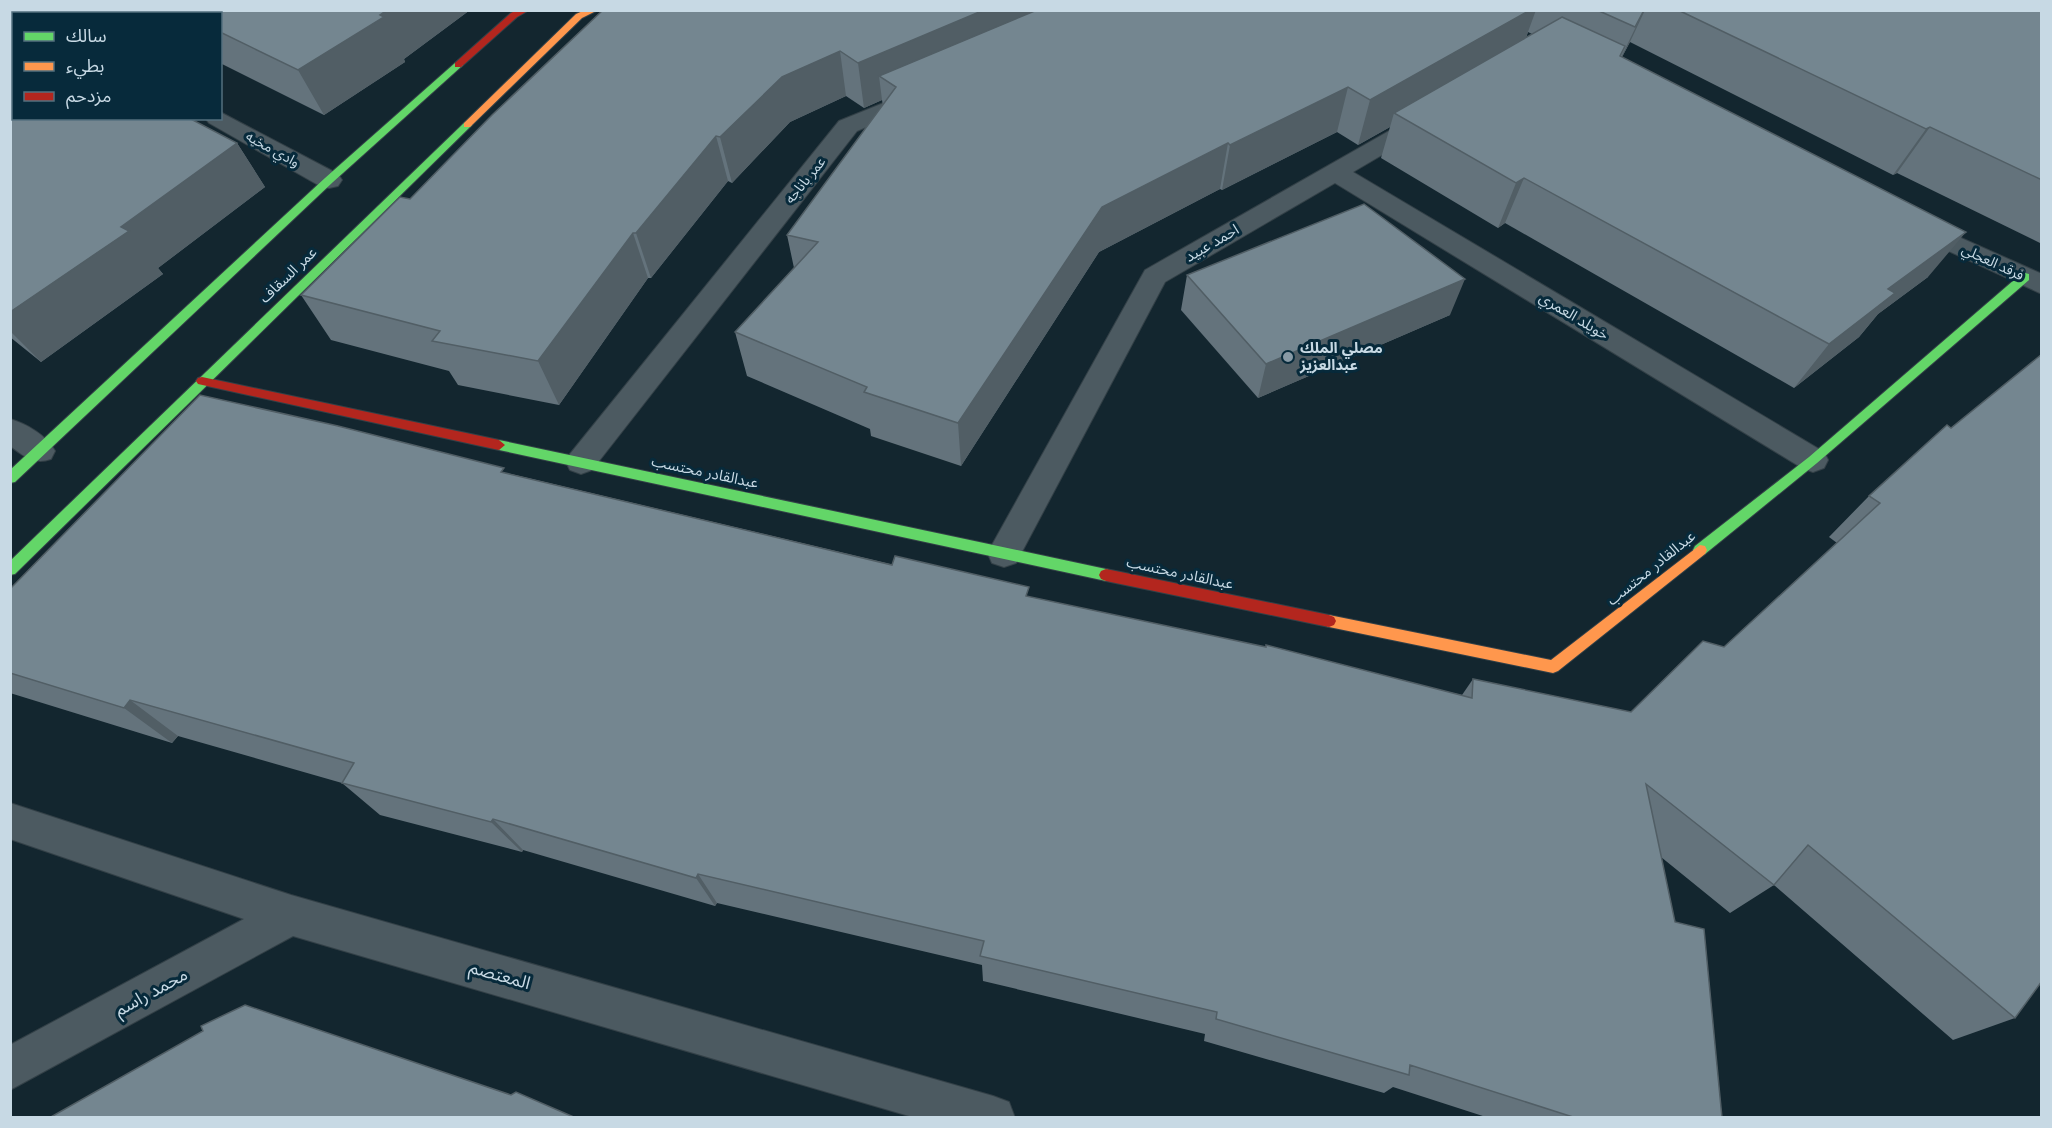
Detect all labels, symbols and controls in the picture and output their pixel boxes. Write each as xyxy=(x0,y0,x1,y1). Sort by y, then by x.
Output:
legend xyxy=(12,12,222,120)
text: سالك xyxy=(66,24,107,48)
text: بطيء xyxy=(66,54,104,79)
text: مزدحم xyxy=(66,84,111,109)
street label: وادي مخيه xyxy=(242,127,303,173)
street label: عمر باناجه xyxy=(781,153,830,208)
street label: احمد عبيد xyxy=(1181,220,1243,266)
street label: فرقد العجلي xyxy=(1958,240,2027,286)
street label: عمر السقاف xyxy=(255,242,321,307)
street label: خويلد العمري xyxy=(1535,287,1613,346)
place label: مصلي الملك عبدالعزيز xyxy=(1299,338,1383,375)
marker: مصلي الملك عبدالعزيز xyxy=(1281,350,1295,364)
street label: عبدالقادر محتسب xyxy=(650,451,761,493)
street label: عبدالقادر محتسب xyxy=(1602,526,1700,610)
street label: عبدالقادر محتسب xyxy=(1125,552,1236,594)
street label: المعتصم xyxy=(466,955,533,996)
street label: محمد راسم xyxy=(110,962,192,1023)

